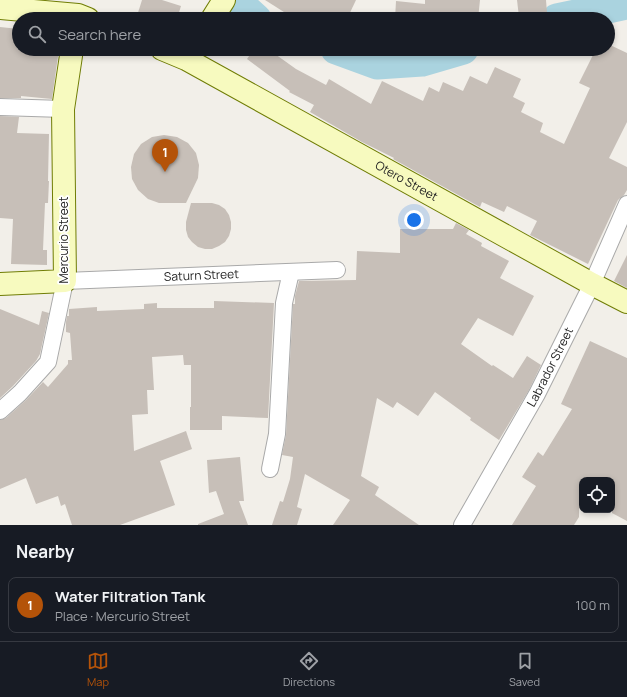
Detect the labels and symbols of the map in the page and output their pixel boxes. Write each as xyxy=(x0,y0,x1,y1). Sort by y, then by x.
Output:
pin: 1 xyxy=(152,139,178,172)
street label: Otero Street xyxy=(372,156,441,205)
street label: Mercurio Street xyxy=(55,196,72,283)
your location xyxy=(404,210,424,230)
street label: Saturn Street xyxy=(164,265,240,285)
street label: Labrador Street xyxy=(523,324,577,410)

